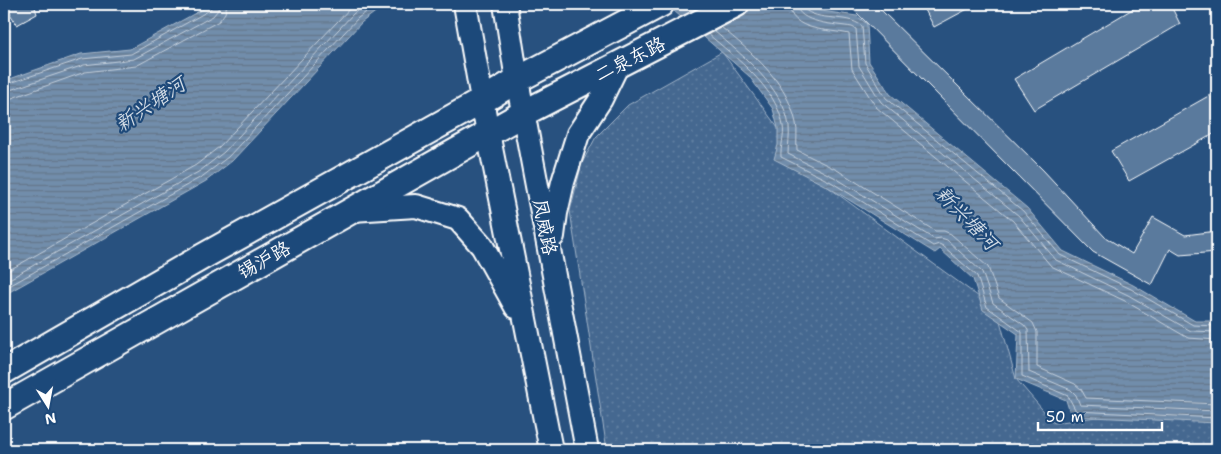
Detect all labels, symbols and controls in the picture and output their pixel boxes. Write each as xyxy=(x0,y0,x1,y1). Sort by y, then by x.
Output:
street label: 二泉东路 xyxy=(590,31,670,87)
water label: 新兴塘河 xyxy=(110,69,193,137)
water label: 新兴塘河 xyxy=(930,180,1006,258)
street label: 凤威路 xyxy=(527,197,563,257)
street label: 锡沪路 xyxy=(233,235,295,285)
north arrow xyxy=(22,382,72,432)
scale bar xyxy=(1038,399,1162,431)
text: 50 m xyxy=(1046,407,1084,427)
text: N xyxy=(43,409,58,429)

